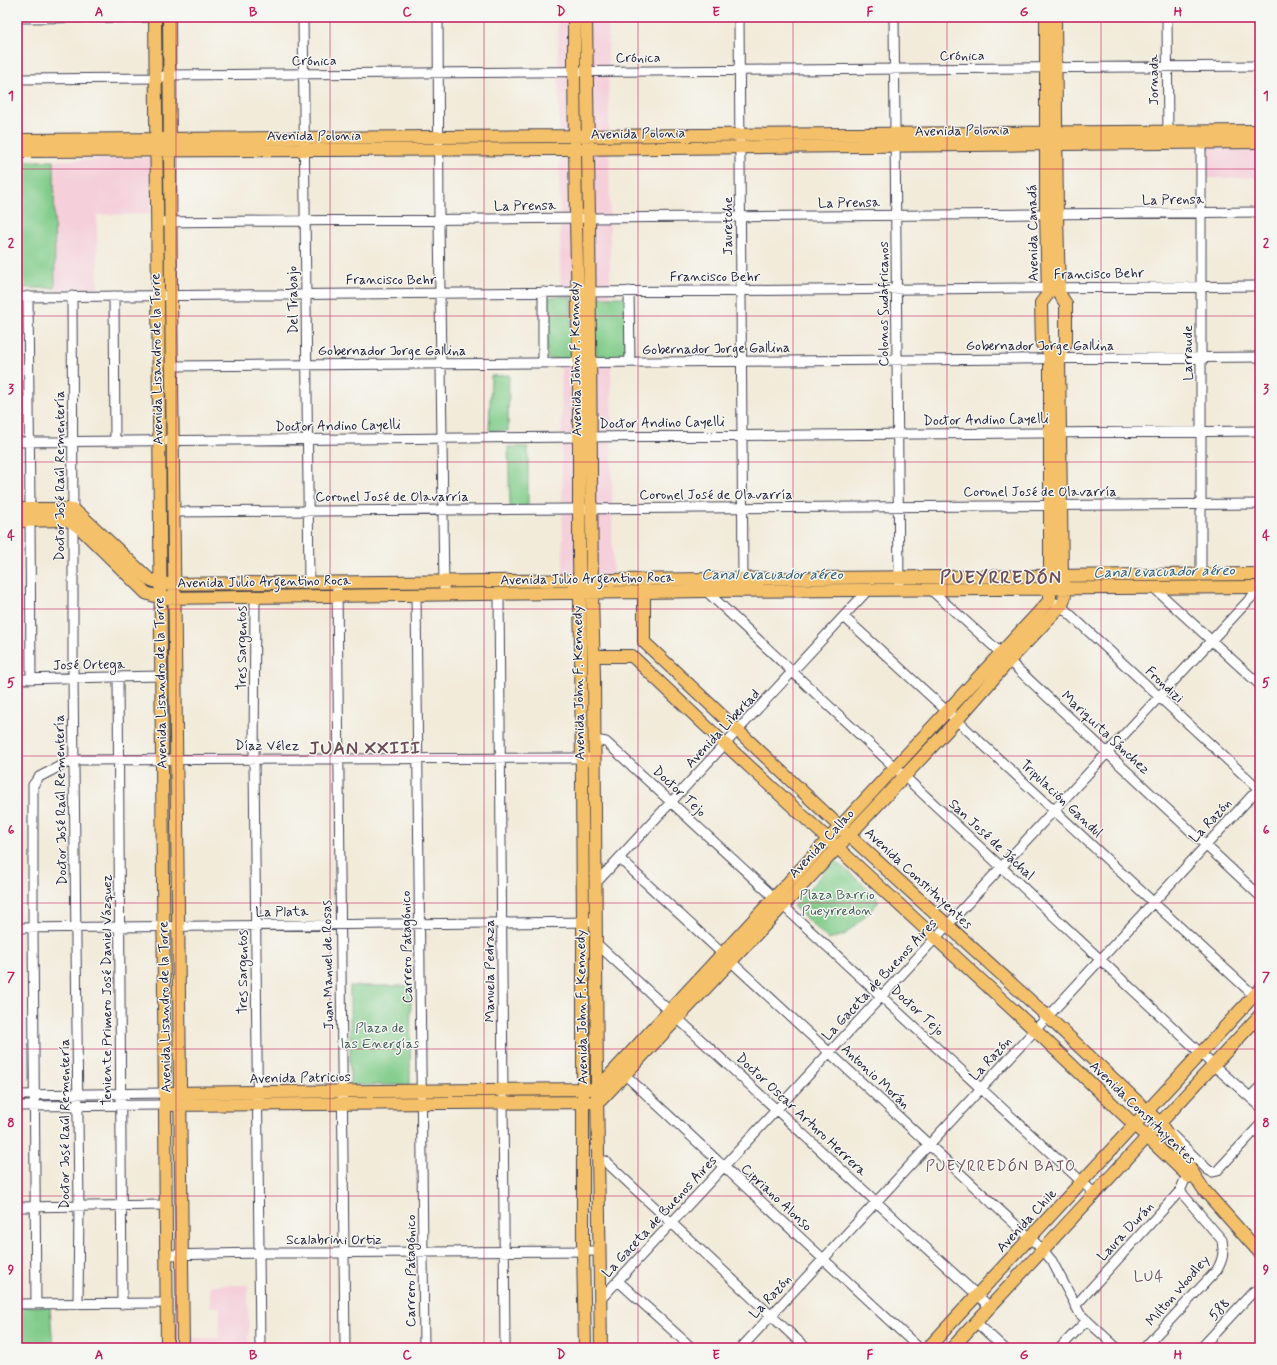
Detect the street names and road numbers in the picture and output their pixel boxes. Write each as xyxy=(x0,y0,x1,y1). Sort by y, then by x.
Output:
street label: Crónica xyxy=(939,47,985,65)
street label: Crónica xyxy=(615,49,661,67)
street label: Crónica xyxy=(291,52,337,70)
street label: Jornada xyxy=(1145,54,1163,106)
street label: Avenida Polonia xyxy=(915,121,1010,141)
street label: Avenida Polonia xyxy=(591,124,686,144)
street label: Avenida Polonia xyxy=(267,127,361,145)
street label: Avenida Canadá xyxy=(1023,184,1043,282)
street label: La Prensa xyxy=(1142,190,1205,210)
street label: La Prensa xyxy=(818,193,881,213)
street label: La Prensa xyxy=(494,196,557,216)
street label: Jauretche xyxy=(719,196,737,255)
street label: Colonos Sudafricanos xyxy=(875,241,893,367)
street label: Francisco Behr xyxy=(1054,264,1145,284)
street label: Del Trabajo xyxy=(283,266,303,334)
street label: Francisco Behr xyxy=(670,268,761,286)
street label: Francisco Behr xyxy=(346,271,437,289)
street label: Avenida Lisandro de la Torre xyxy=(147,273,167,445)
street label: Avenida John F. Kennedy xyxy=(566,281,586,437)
street label: Larraude xyxy=(1179,325,1197,381)
street label: Gobernador Jorge Gallina xyxy=(966,337,1114,355)
street label: Gobernador Jorge Gallina xyxy=(642,339,790,359)
street label: Gobernador Jorge Gallina xyxy=(318,342,466,360)
street label: Doctor José Raúl Rementería xyxy=(51,391,69,561)
street label: Doctor Andino Cayelli xyxy=(923,410,1049,430)
street label: Doctor Andino Cayelli xyxy=(599,413,725,433)
street label: Doctor Andino Cayelli xyxy=(275,416,401,436)
street label: Coronel José de Olavarría xyxy=(963,483,1117,501)
street label: Coronel José de Olavarría xyxy=(639,486,793,504)
street label: Coronel José de Olavarría xyxy=(315,488,469,506)
street label: Avenida Julio Argentino Roca xyxy=(500,568,675,592)
street label: Avenida Julio Argentino Roca xyxy=(177,571,352,595)
street label: Avenida Lisandro de la Torre xyxy=(151,597,171,769)
street label: Tres Sargentos xyxy=(233,605,252,690)
street label: Avenida John F. Kennedy xyxy=(569,605,589,761)
street label: José Ortega xyxy=(53,655,126,676)
street label: Frondizi xyxy=(1141,662,1187,707)
street label: Avenida Libertad xyxy=(682,685,764,772)
street label: Mariquita Sánchez xyxy=(1057,687,1153,778)
street label: Doctor José Raúl Rementería xyxy=(51,715,71,885)
street label: Díaz Vélez xyxy=(235,737,300,755)
street label: Tripulación Gandul xyxy=(1016,756,1106,842)
street label: Doctor Tejo xyxy=(649,762,710,821)
street label: San José de Jáchal xyxy=(945,795,1038,884)
street label: La Razón xyxy=(1186,795,1236,847)
street label: Avenida Callao xyxy=(785,805,858,882)
street label: Avenida Constituyentes xyxy=(861,824,976,933)
street label: Teniente Primero José Daniel Vázquez xyxy=(98,874,116,1106)
street label: Carrero Patagónico xyxy=(397,890,418,1003)
street label: Juan Manuel de Rosas xyxy=(318,899,338,1030)
street label: La Plata xyxy=(255,903,309,921)
street label: La Gaceta de Buenos Aires xyxy=(818,915,941,1045)
street label: Manuela Pedraza xyxy=(481,920,499,1022)
street label: Avenida Lisandro de la Torre xyxy=(155,921,175,1093)
street label: Tres Sargentos xyxy=(234,929,253,1014)
street label: Avenida John F. Kennedy xyxy=(572,929,592,1085)
street label: Doctor Tejo xyxy=(887,981,948,1040)
street label: La Razón xyxy=(966,1033,1016,1085)
street label: Doctor José Raúl Rementería xyxy=(56,1039,74,1209)
street label: Antonio Morán xyxy=(837,1040,914,1113)
street label: Doctor Oscar Arturo Herrera xyxy=(732,1049,871,1181)
street label: Avenida Constituyentes xyxy=(1085,1057,1199,1168)
street label: Avenida Patricios xyxy=(249,1068,351,1088)
street label: La Gaceta de Buenos Aires xyxy=(598,1152,721,1282)
street label: Cipriano Alonso xyxy=(737,1160,816,1235)
street label: Avenida Chile xyxy=(993,1185,1061,1256)
street label: Laura Durán xyxy=(1094,1198,1158,1265)
street label: Carrero Patagónico xyxy=(402,1214,421,1327)
street label: Scalabrini Ortiz xyxy=(286,1231,382,1249)
street label: Milton Woodley xyxy=(1142,1251,1214,1330)
street label: La Razón xyxy=(746,1271,796,1323)
street label: 588 xyxy=(1205,1295,1234,1324)

